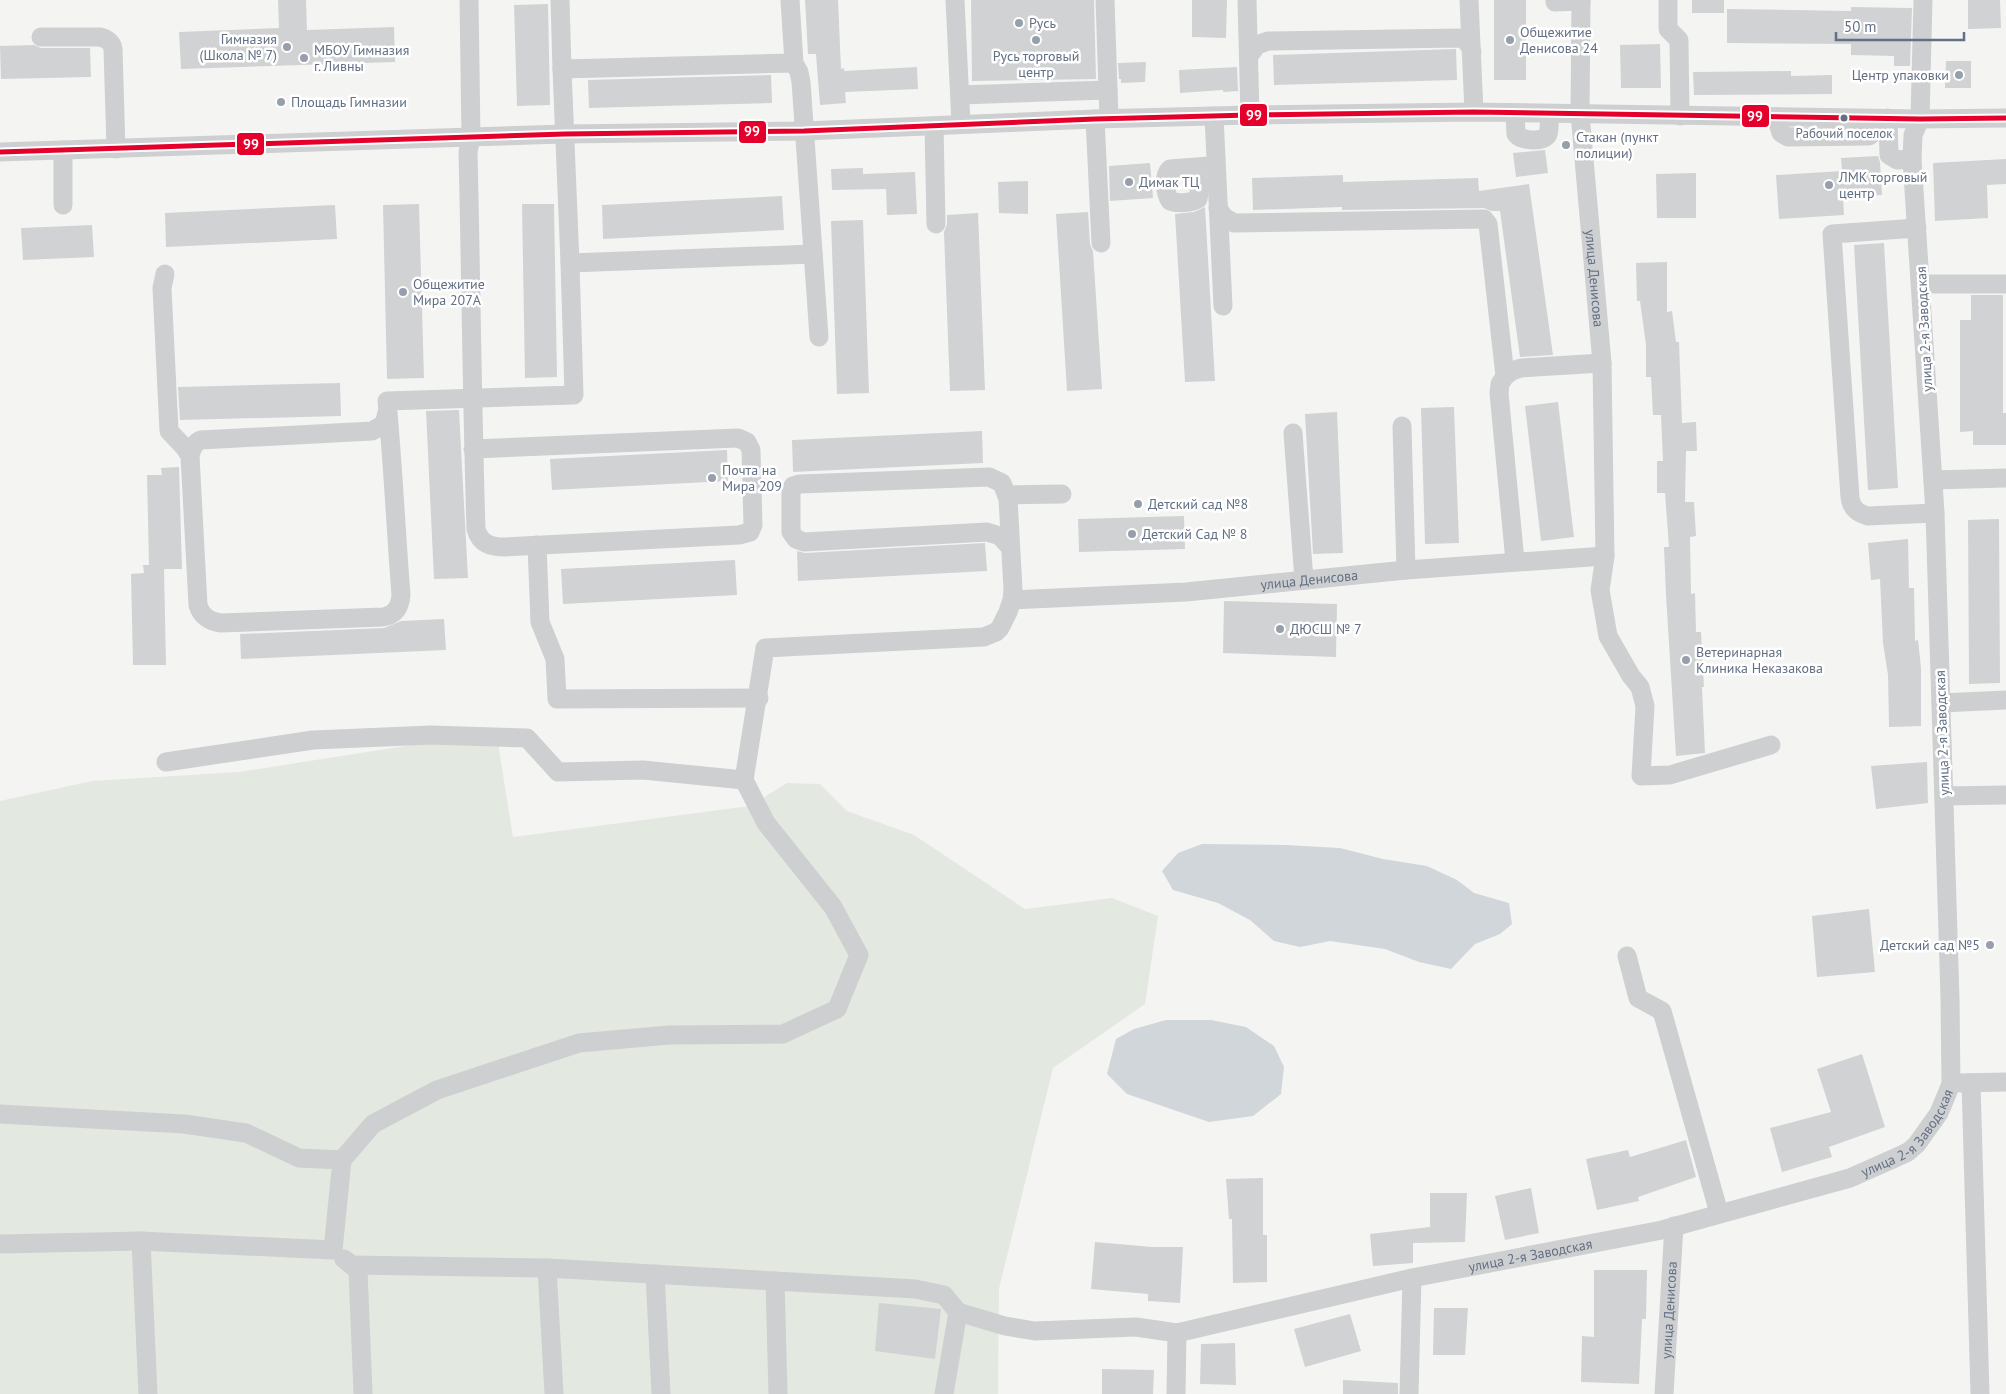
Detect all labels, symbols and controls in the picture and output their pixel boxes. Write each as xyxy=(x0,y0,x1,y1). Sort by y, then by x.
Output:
scale bar xyxy=(1836,10,1964,42)
place label: Русь xyxy=(1029,14,1057,32)
marker: Русь xyxy=(1013,17,1025,29)
text: 50 m xyxy=(1844,17,1877,36)
place label: Общежитие Денисова 24 xyxy=(1520,23,1598,57)
place label: Гимназия (Школа № 7) xyxy=(200,30,277,64)
marker: Русь торговый центр xyxy=(1030,34,1042,46)
marker: Общежитие Денисова 24 xyxy=(1504,34,1516,46)
marker: Гимназия (Школа № 7) xyxy=(281,41,293,53)
place label: МБОУ Гимназия г. Ливны xyxy=(314,41,409,75)
place label: Русь торговый центр xyxy=(993,47,1079,81)
marker: МБОУ Гимназия г. Ливны xyxy=(298,52,310,64)
place label: Центр упаковки xyxy=(1852,66,1949,84)
marker: Центр упаковки xyxy=(1953,69,1965,81)
place label: Площадь Гимназии xyxy=(291,93,407,111)
marker: Площадь Гимназии xyxy=(275,96,287,108)
line badge: 99 xyxy=(1239,103,1268,127)
line badge: 99 xyxy=(1741,104,1770,128)
text: 99 xyxy=(1246,106,1262,124)
text: 99 xyxy=(1747,107,1763,125)
marker: Рабочий поселок xyxy=(1839,113,1849,123)
line badge: 99 xyxy=(738,120,767,144)
text: 99 xyxy=(744,122,760,140)
place label: Рабочий поселок xyxy=(1796,125,1893,142)
place label: Стакан (пункт полиции) xyxy=(1576,128,1659,162)
line badge: 99 xyxy=(236,132,265,156)
text: 99 xyxy=(243,135,259,153)
marker: Стакан (пункт полиции) xyxy=(1560,139,1572,151)
place label: ЛМК торговый центр xyxy=(1838,168,1928,202)
place label: Димак ТЦ xyxy=(1139,173,1200,191)
marker: Димак ТЦ xyxy=(1123,176,1135,188)
marker: ЛМК торговый центр xyxy=(1823,179,1835,191)
street label: улица Денисова xyxy=(1581,229,1608,328)
street label: улица 2-я Заводская xyxy=(1912,266,1936,392)
place label: Общежитие Мира 207А xyxy=(413,275,485,309)
marker: Общежитие Мира 207А xyxy=(397,286,409,298)
place label: Почта на Мира 209 xyxy=(722,461,782,495)
marker: Почта на Мира 209 xyxy=(706,472,718,484)
place label: Детский сад №8 xyxy=(1148,495,1248,513)
marker: Детский сад №8 xyxy=(1132,498,1144,510)
place label: Детский Сад № 8 xyxy=(1142,525,1247,543)
marker: Детский Сад № 8 xyxy=(1126,528,1138,540)
street label: улица Денисова xyxy=(1260,566,1359,594)
place label: ДЮСШ № 7 xyxy=(1290,620,1362,638)
marker: ДЮСШ № 7 xyxy=(1274,623,1286,635)
place label: Ветеринарная Клиника Неказакова xyxy=(1696,643,1823,677)
marker: Ветеринарная Клиника Неказакова xyxy=(1680,654,1692,666)
street label: улица 2-я Заводская xyxy=(1931,670,1953,796)
place label: Детский сад №5 xyxy=(1880,936,1980,954)
marker: Детский сад №5 xyxy=(1984,939,1996,951)
street label: улица 2-я Заводская xyxy=(1858,1086,1957,1181)
street label: улица 2-я Заводская xyxy=(1467,1235,1594,1276)
street label: улица Денисова xyxy=(1657,1261,1681,1360)

